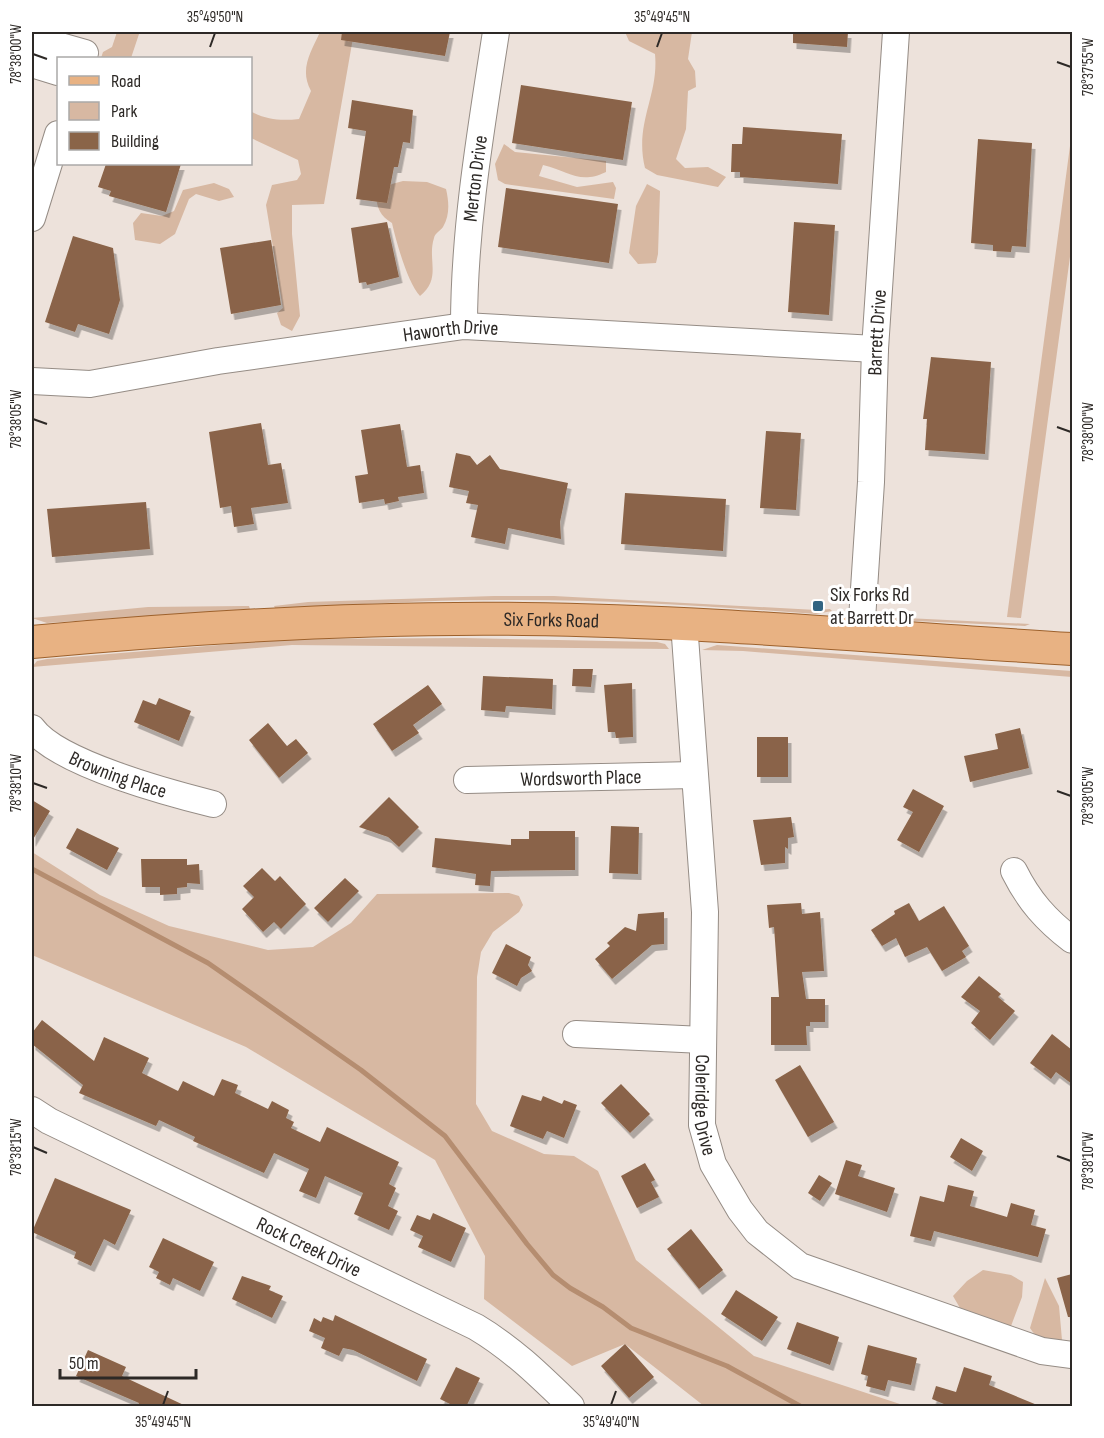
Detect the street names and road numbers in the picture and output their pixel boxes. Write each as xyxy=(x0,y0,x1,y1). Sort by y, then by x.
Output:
street label: Merton Drive xyxy=(459,134,493,223)
street label: Barrett Drive xyxy=(863,289,892,376)
street label: Haworth Drive xyxy=(401,315,499,348)
street label: Six Forks Road xyxy=(503,608,599,634)
street label: Browning Place xyxy=(65,746,169,804)
street label: Wordsworth Place xyxy=(520,765,642,792)
street label: Coleridge Drive xyxy=(688,1054,721,1158)
street label: Rock Creek Drive xyxy=(252,1212,365,1283)

